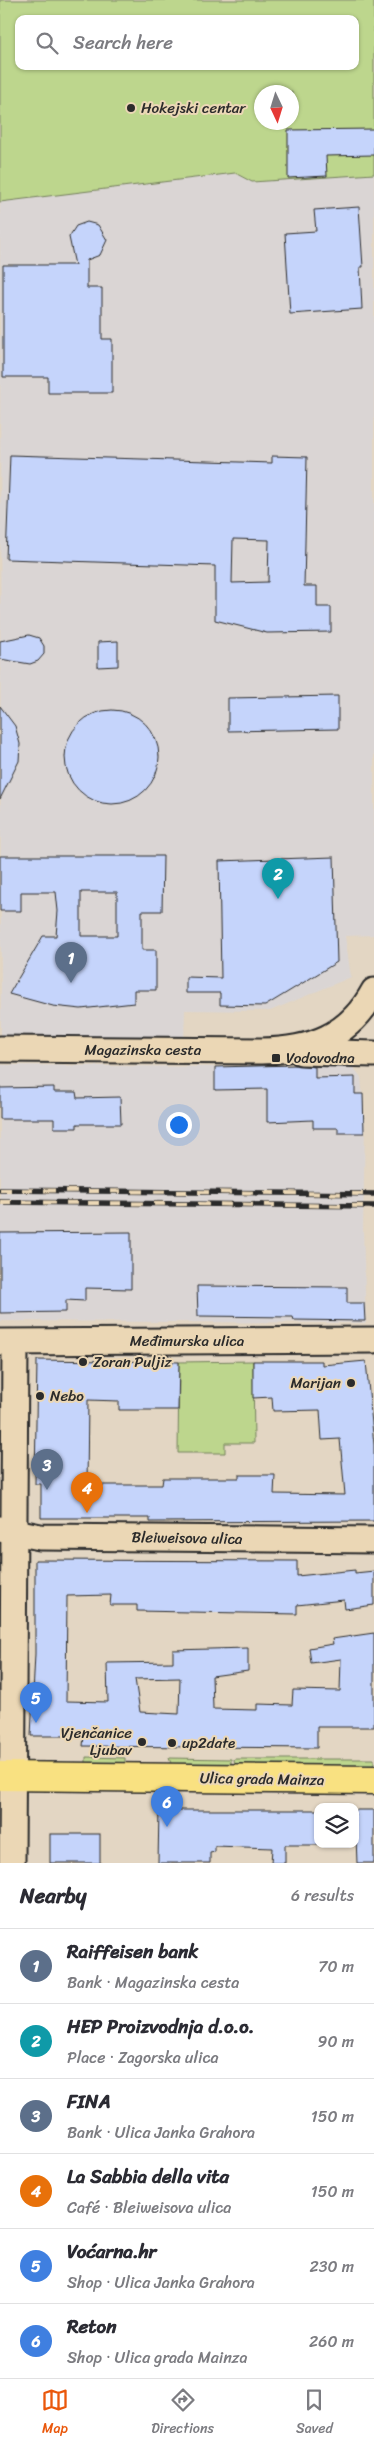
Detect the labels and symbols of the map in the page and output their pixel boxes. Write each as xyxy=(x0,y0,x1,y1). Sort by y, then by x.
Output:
north arrow xyxy=(254,85,299,130)
place label: Hokejski centar xyxy=(141,95,246,121)
marker: Hokejski centar xyxy=(125,102,137,114)
pin: 2 xyxy=(262,858,294,899)
pin: 1 xyxy=(55,942,87,983)
street label: Magazinska cesta xyxy=(85,1037,202,1063)
place label: Vodovodna xyxy=(286,1045,355,1071)
marker: Vodovodna xyxy=(270,1052,282,1064)
your location xyxy=(166,1112,192,1138)
street label: Međimurska ulica xyxy=(130,1328,245,1354)
place label: Zoran Puljiz xyxy=(93,1349,173,1375)
marker: Zoran Puljiz xyxy=(77,1356,89,1368)
place label: Marijan xyxy=(290,1370,341,1396)
marker: Marijan xyxy=(345,1377,357,1389)
place label: Nebo xyxy=(50,1383,84,1409)
marker: Nebo xyxy=(34,1390,46,1402)
pin: 3 xyxy=(31,1449,63,1490)
pin: 4 xyxy=(71,1472,103,1513)
street label: Bleiweisova ulica xyxy=(131,1524,243,1552)
pin: 5 xyxy=(20,1682,52,1723)
place label: Vjenčanice Ljubav xyxy=(61,1720,133,1763)
place label: up2date xyxy=(182,1730,235,1756)
marker: Vjenčanice Ljubav xyxy=(136,1736,148,1748)
marker: up2date xyxy=(166,1737,178,1749)
street label: Ulica grada Mainza xyxy=(200,1765,325,1793)
pin: 6 xyxy=(151,1786,183,1827)

